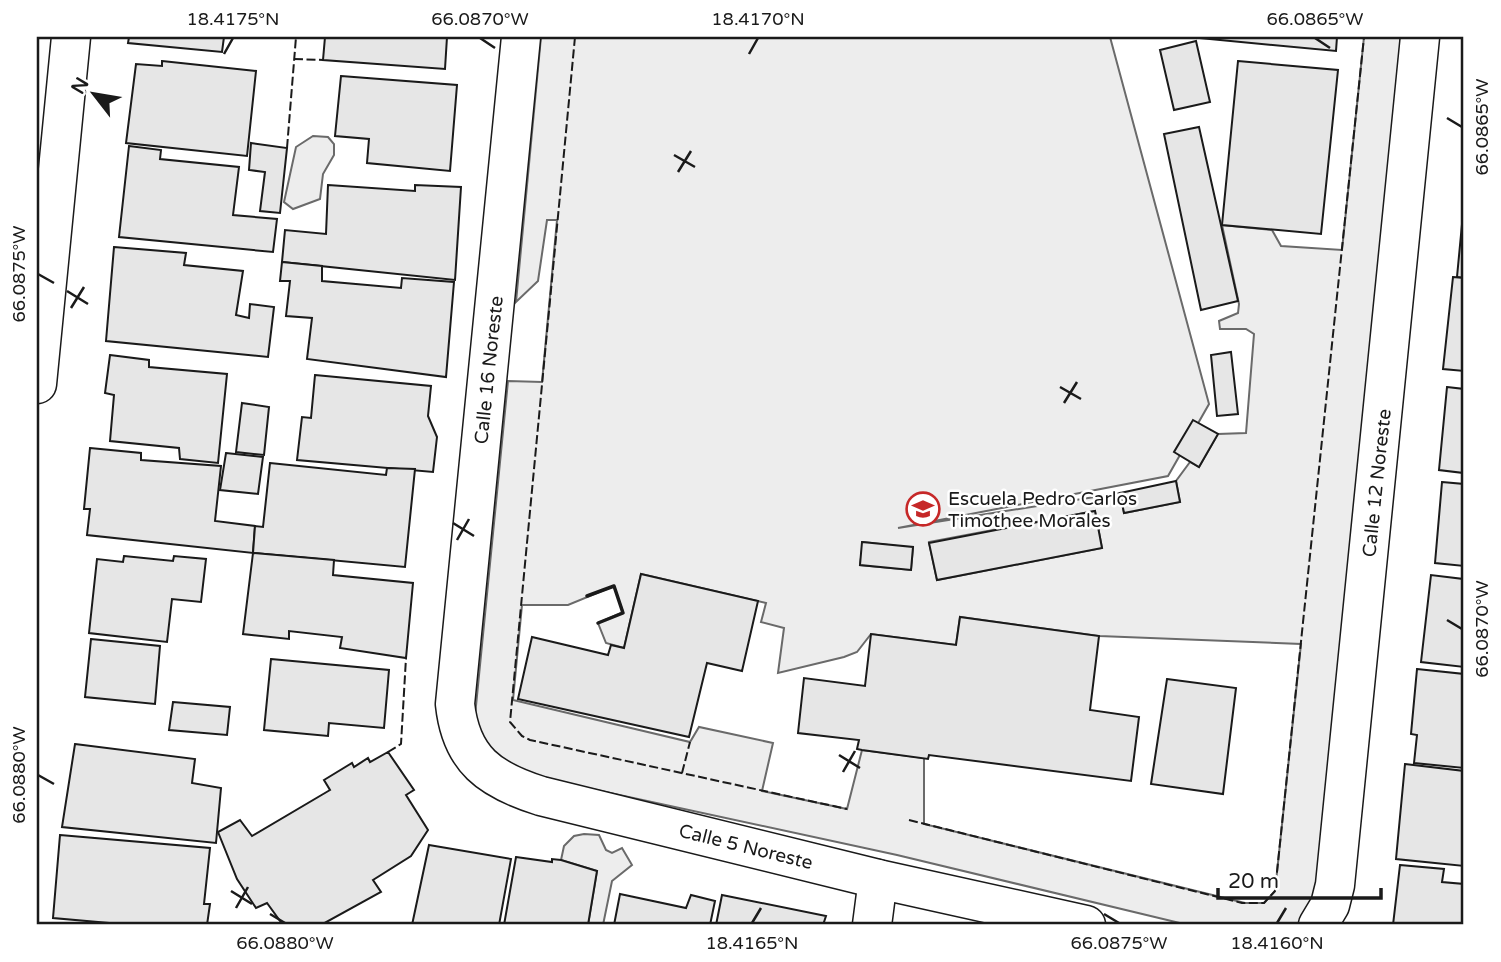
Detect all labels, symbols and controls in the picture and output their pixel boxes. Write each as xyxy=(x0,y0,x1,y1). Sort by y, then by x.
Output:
text: 18.4175°N xyxy=(186,8,280,30)
text: 66.0870°W xyxy=(431,8,529,30)
text: 18.4170°N xyxy=(711,8,805,30)
text: 66.0865°W xyxy=(1266,8,1364,30)
north arrow xyxy=(60,60,130,130)
text: N xyxy=(67,74,94,98)
text: 66.0865°W xyxy=(1471,78,1493,176)
text: 66.0875°W xyxy=(8,225,30,323)
street label: Calle 16 Noreste xyxy=(470,295,508,445)
street label: Calle 12 Noreste xyxy=(1358,408,1396,558)
place label: Escuela Pedro Carlos Timothee Morales xyxy=(948,488,1137,532)
school or university icon: Escuela Pedro Carlos Timothee Morales xyxy=(904,490,942,528)
text: 66.0870°W xyxy=(1471,580,1493,678)
text: 66.0880°W xyxy=(8,726,30,824)
street label: Calle 5 Noreste xyxy=(677,820,815,874)
scale bar xyxy=(1218,857,1380,901)
text: 20 m xyxy=(1228,869,1279,894)
text: 66.0880°W xyxy=(236,932,334,954)
text: 18.4165°N xyxy=(705,932,799,954)
text: 66.0875°W xyxy=(1070,932,1168,954)
text: 18.4160°N xyxy=(1230,932,1324,954)

